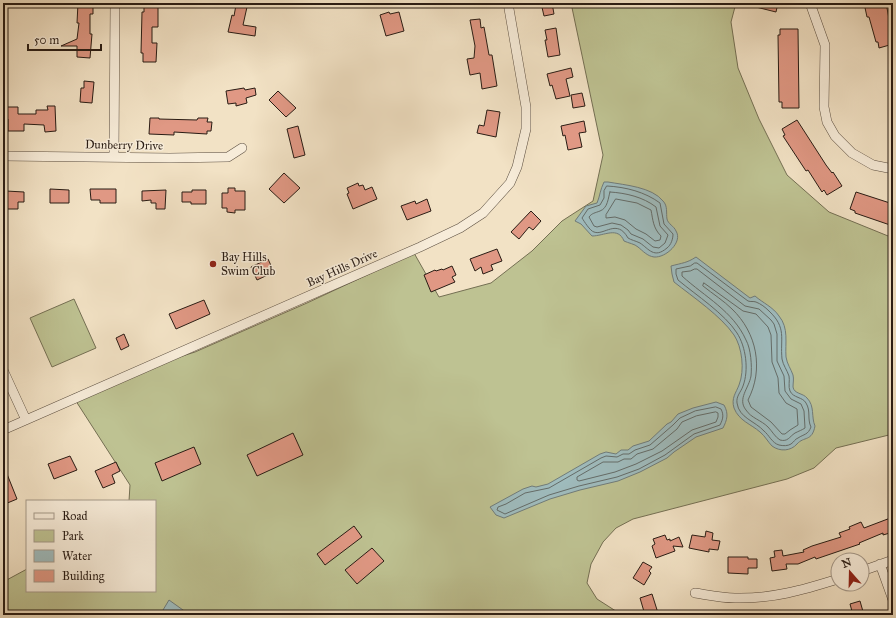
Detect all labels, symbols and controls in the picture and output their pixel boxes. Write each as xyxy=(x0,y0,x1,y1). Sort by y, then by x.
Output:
scale bar xyxy=(28,26,101,52)
text: 50 m xyxy=(34,33,59,47)
street label: Dunberry Drive xyxy=(85,137,163,153)
street label: Bay Hills Drive xyxy=(304,246,380,290)
place label: Bay Hills Swim Club xyxy=(221,250,275,278)
marker: Bay Hills Swim Club xyxy=(208,259,218,269)
legend xyxy=(26,500,156,592)
text: Road xyxy=(62,509,88,523)
text: Park xyxy=(62,529,84,543)
text: Water xyxy=(62,549,92,563)
north arrow xyxy=(830,552,870,592)
text: N xyxy=(840,555,854,571)
text: Building xyxy=(62,569,105,584)

